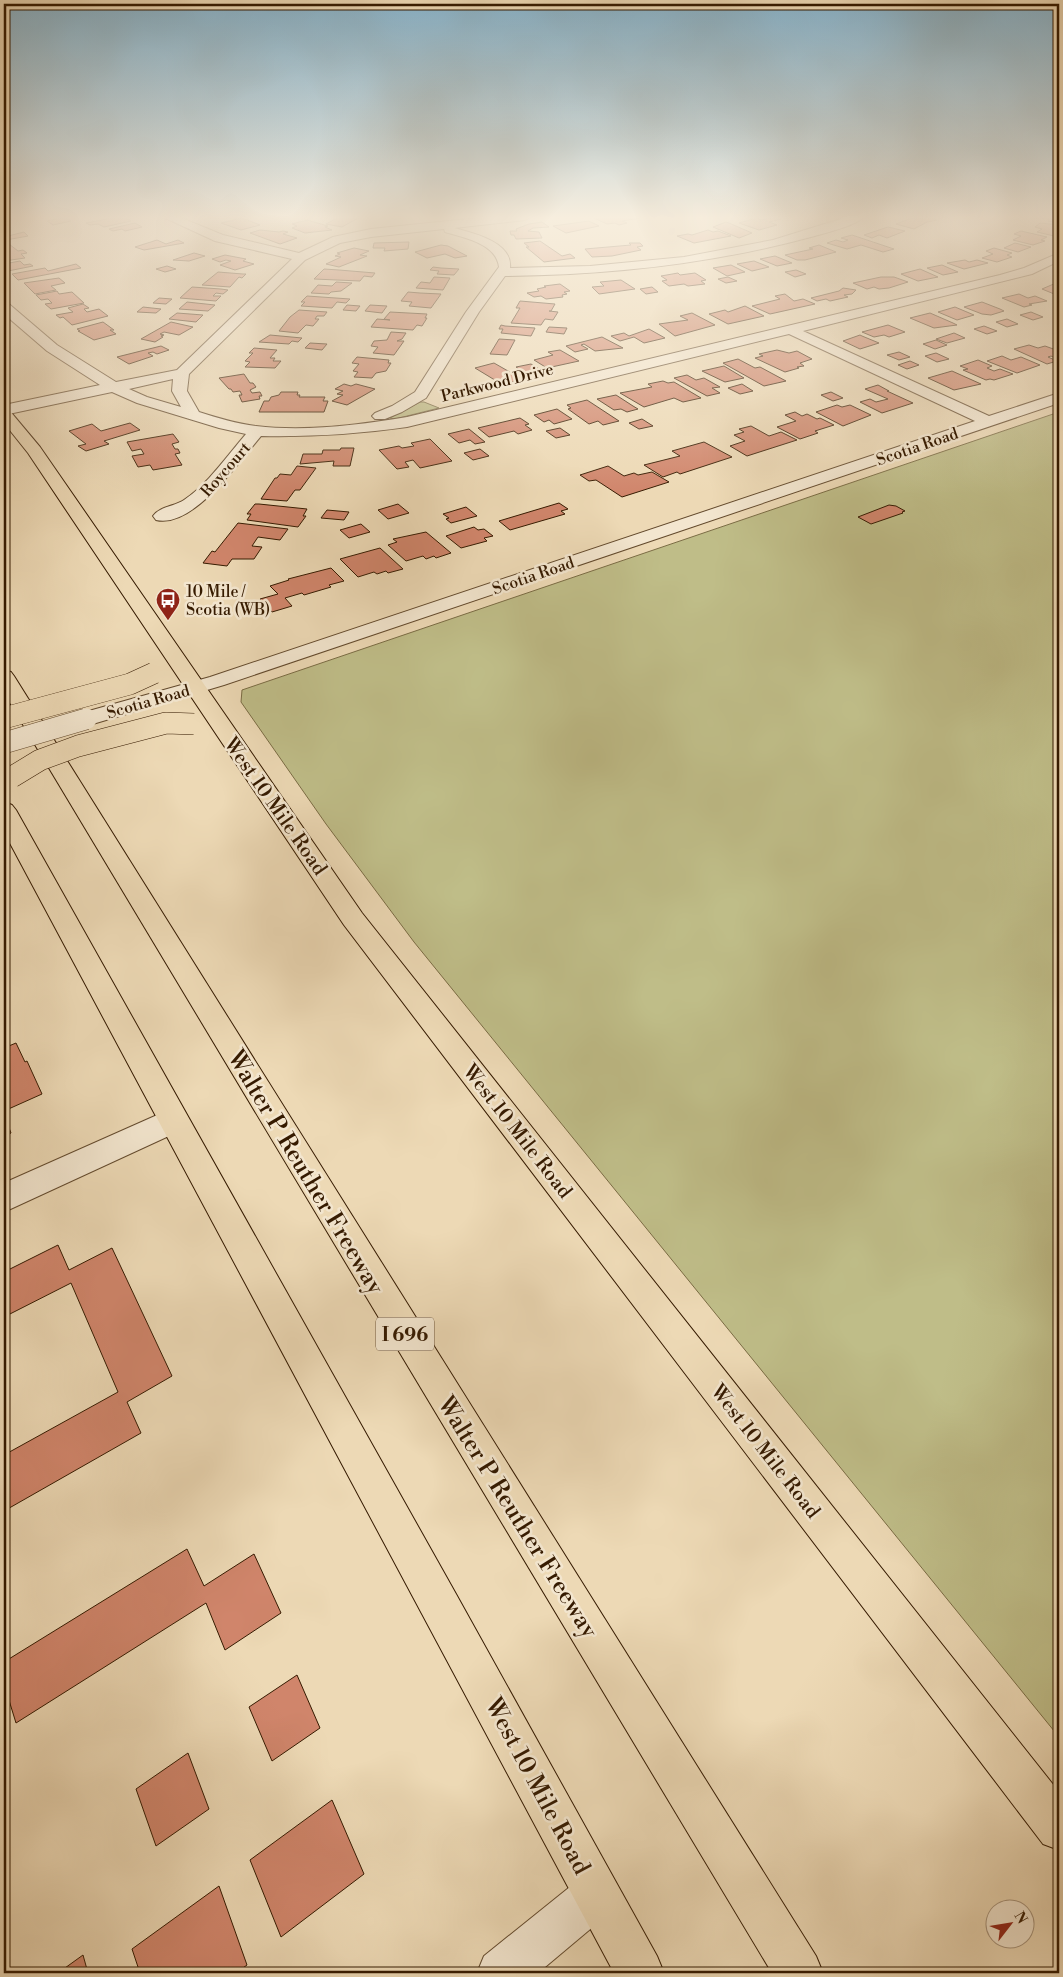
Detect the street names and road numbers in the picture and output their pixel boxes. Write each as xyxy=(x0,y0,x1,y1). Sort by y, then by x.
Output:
street label: Parkwood Drive xyxy=(439,359,556,407)
street label: Scotia Road xyxy=(874,424,961,470)
street label: Roycourt xyxy=(196,438,255,501)
street label: Scotia Road xyxy=(490,553,577,599)
street label: Scotia Road xyxy=(104,681,192,723)
street label: West 10 Mile Road xyxy=(217,732,332,881)
street label: Walter P Reuther Freeway xyxy=(220,1044,390,1300)
street label: West 10 Mile Road xyxy=(456,1059,577,1204)
road number: I 696 xyxy=(376,1318,434,1350)
street label: West 10 Mile Road xyxy=(704,1379,825,1524)
street label: Walter P Reuther Freeway xyxy=(430,1390,604,1644)
street label: West 10 Mile Road xyxy=(477,1692,597,1880)

